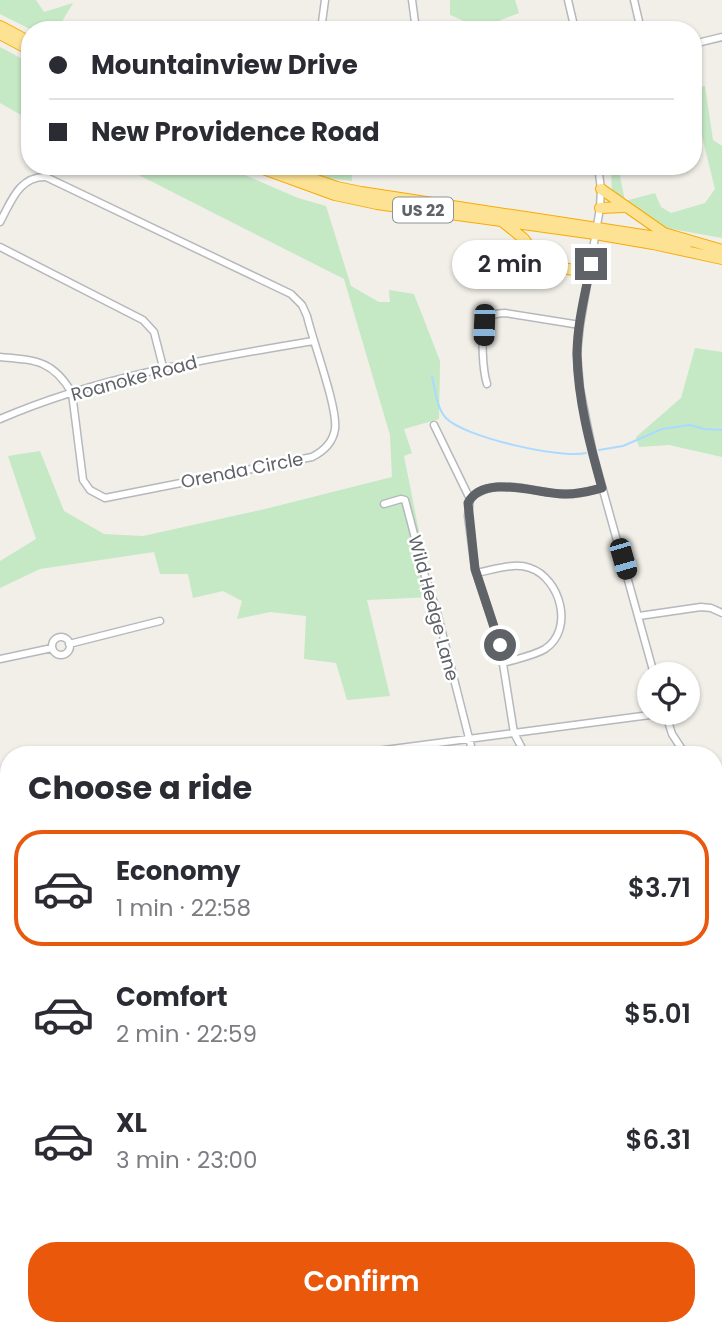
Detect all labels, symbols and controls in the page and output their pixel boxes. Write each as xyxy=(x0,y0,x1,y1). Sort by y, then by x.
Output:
text: Mountainview Drive xyxy=(91,47,358,83)
text: New Providence Road xyxy=(91,114,380,150)
road number: US 22 xyxy=(393,198,453,222)
callout: 2 min xyxy=(451,240,566,288)
text: 2 min xyxy=(478,248,542,280)
route end xyxy=(575,248,607,280)
car xyxy=(473,304,496,346)
street label: Roanoke Road xyxy=(68,349,200,407)
street label: Orenda Circle xyxy=(179,446,305,494)
street label: Wild Hedge Lane xyxy=(403,532,465,684)
car xyxy=(608,536,639,582)
route start xyxy=(484,629,516,661)
map controls xyxy=(637,662,700,725)
button: locate xyxy=(637,662,700,725)
text: Choose a ride xyxy=(28,765,252,810)
text: Economy xyxy=(116,853,240,889)
icon: car xyxy=(32,857,95,920)
text: $3.71 xyxy=(628,870,691,906)
text: 1 min · 22:58 xyxy=(116,892,251,924)
text: Comfort xyxy=(116,979,228,1015)
icon: car xyxy=(32,983,95,1046)
text: $5.01 xyxy=(624,996,691,1032)
text: 2 min · 22:59 xyxy=(116,1018,257,1050)
text: XL xyxy=(116,1105,147,1141)
icon: car xyxy=(32,1109,95,1172)
text: $6.31 xyxy=(626,1122,691,1158)
text: 3 min · 23:00 xyxy=(116,1144,257,1176)
button: Confirm xyxy=(28,1242,695,1322)

